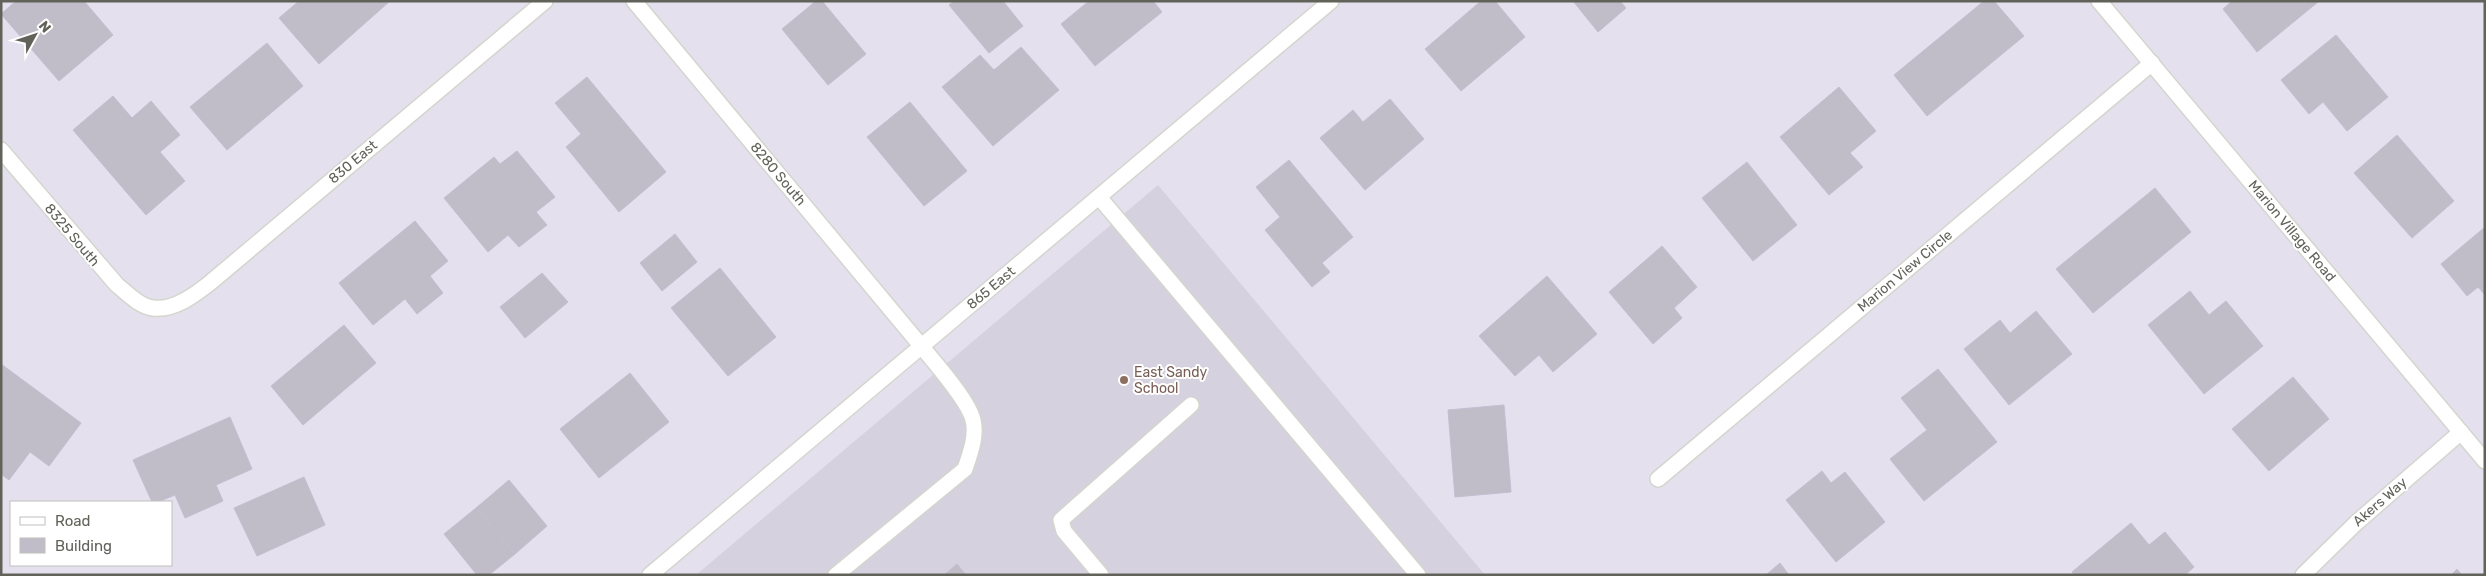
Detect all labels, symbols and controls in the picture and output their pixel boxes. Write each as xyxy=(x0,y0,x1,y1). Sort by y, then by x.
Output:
north arrow xyxy=(10,10,60,60)
text: N xyxy=(35,18,54,36)
street label: 830 East xyxy=(325,136,381,187)
street label: 8280 South xyxy=(747,139,809,209)
street label: Marion Village Road xyxy=(2245,177,2339,285)
street label: 8325 South xyxy=(41,200,103,270)
street label: Marion View Circle xyxy=(1854,226,1956,316)
street label: 865 East xyxy=(963,263,1019,313)
place label: East Sandy School xyxy=(1134,364,1207,397)
marker: East Sandy School xyxy=(1118,374,1130,386)
street label: Akers Way xyxy=(2350,474,2411,530)
legend xyxy=(10,501,172,566)
text: Road xyxy=(55,512,91,530)
text: Building xyxy=(55,537,112,555)

